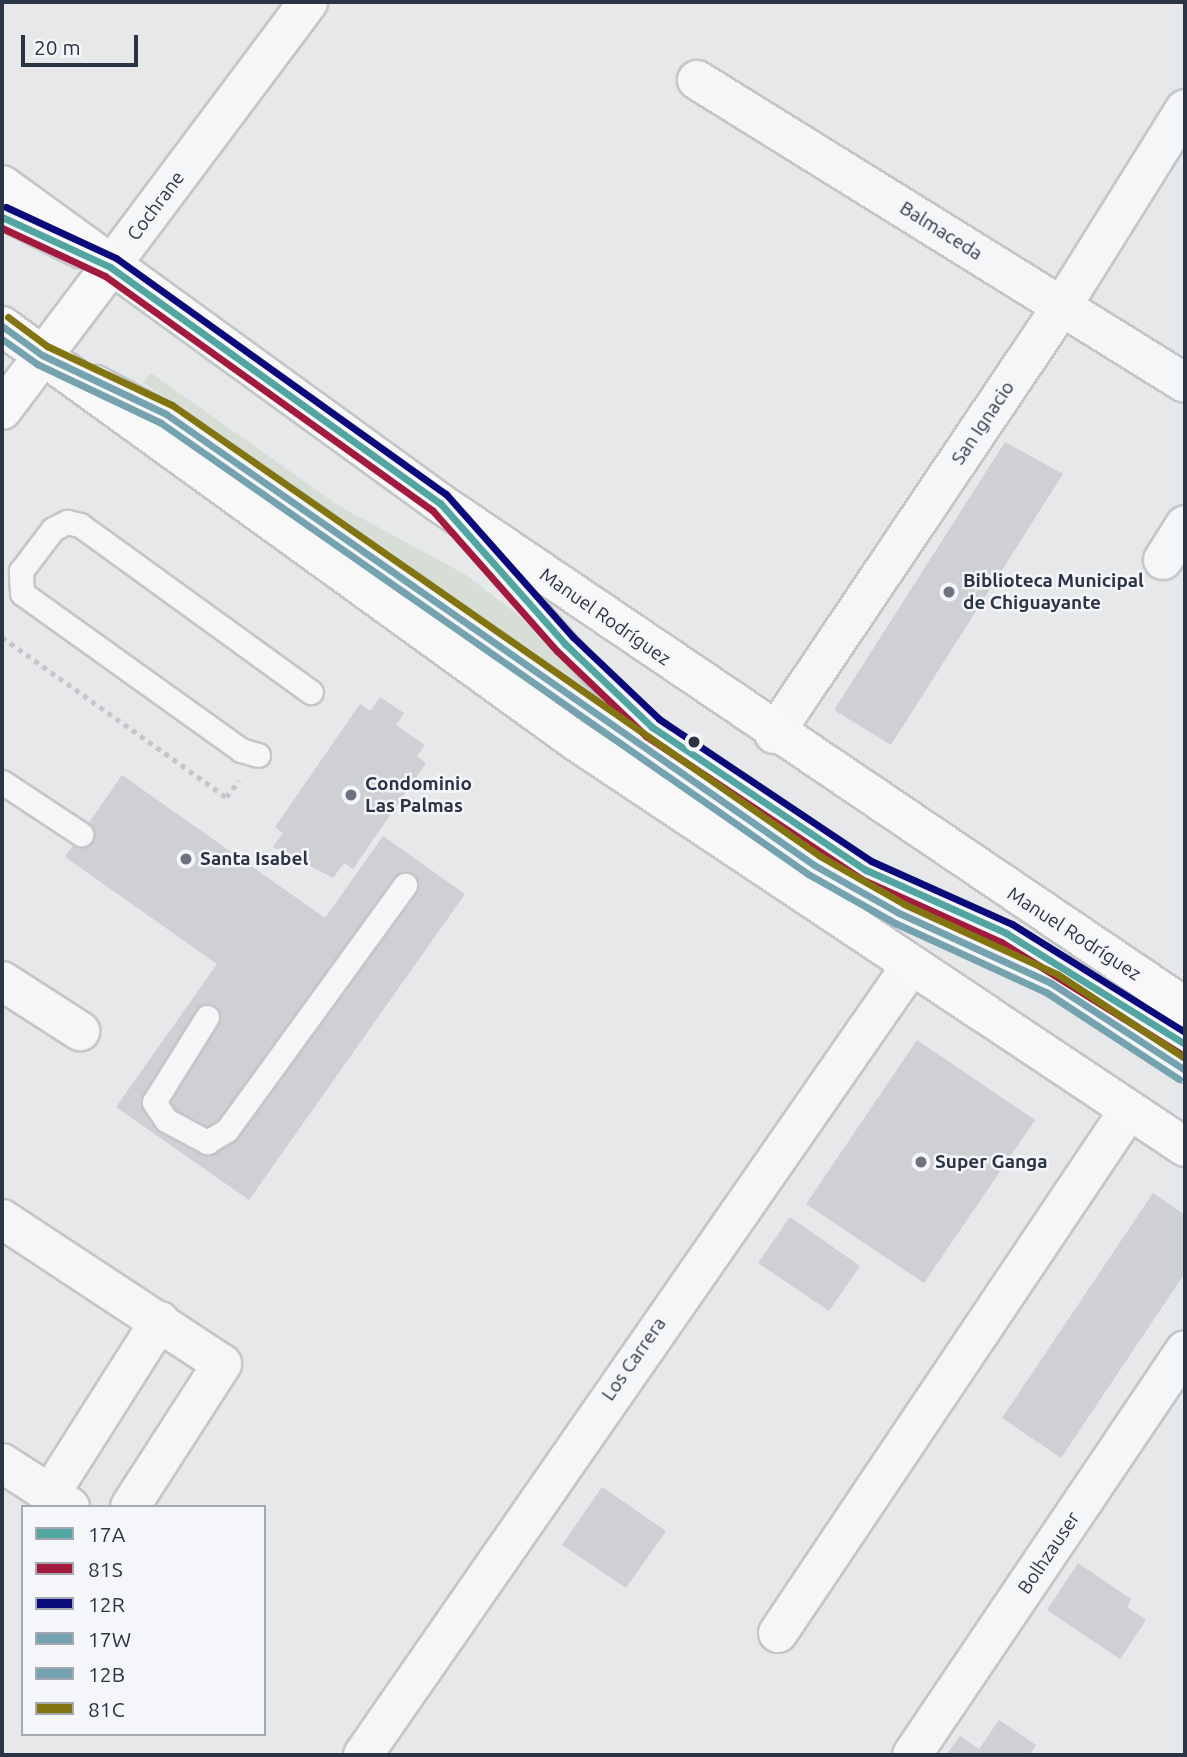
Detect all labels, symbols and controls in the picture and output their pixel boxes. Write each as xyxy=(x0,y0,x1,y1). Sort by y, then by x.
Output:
scale bar xyxy=(24,21,142,65)
text: 20 m xyxy=(34,35,81,59)
street label: Cochrane xyxy=(123,167,189,245)
street label: Balmaceda xyxy=(895,197,987,265)
street label: San Ignacio xyxy=(947,377,1019,469)
street label: Manuel Rodríguez xyxy=(535,563,675,671)
place label: Biblioteca Municipal de Chiguayante xyxy=(963,570,1144,614)
marker: Biblioteca Municipal de Chiguayante xyxy=(941,584,957,600)
unlabelled marker xyxy=(687,735,701,749)
place label: Condominio Las Palmas xyxy=(365,773,472,817)
marker: Condominio Las Palmas xyxy=(343,787,359,803)
place label: Santa Isabel xyxy=(200,848,308,870)
marker: Santa Isabel xyxy=(178,851,194,867)
street label: Manuel Rodríguez xyxy=(1003,882,1145,986)
place label: Super Ganga xyxy=(935,1151,1048,1173)
marker: Super Ganga xyxy=(913,1154,929,1170)
street label: Los Carrera xyxy=(597,1313,671,1405)
legend xyxy=(21,1505,266,1736)
street label: Bolhzauser xyxy=(1013,1508,1085,1598)
text: 17A xyxy=(88,1522,125,1546)
text: 81S xyxy=(88,1557,123,1581)
text: 12R xyxy=(88,1592,125,1616)
text: 17W xyxy=(88,1627,131,1651)
text: 12B xyxy=(88,1662,125,1686)
text: 81C xyxy=(88,1697,125,1721)

